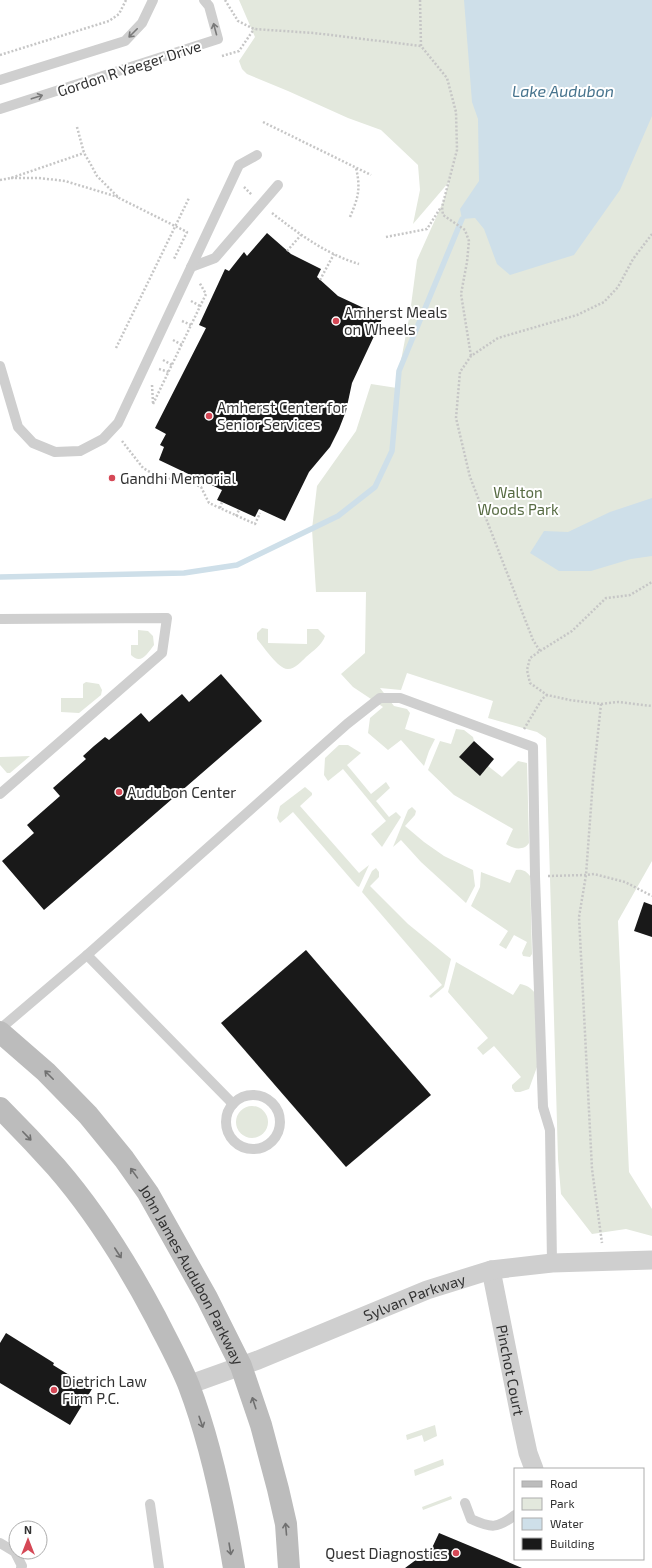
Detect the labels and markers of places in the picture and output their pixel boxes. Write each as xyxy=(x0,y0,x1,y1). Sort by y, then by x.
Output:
place label: Amherst Meals on Wheels xyxy=(344,303,447,338)
marker: Amherst Meals on Wheels xyxy=(331,316,341,326)
place label: Amherst Center for Senior Services xyxy=(217,398,347,433)
marker: Amherst Center for Senior Services xyxy=(204,411,214,421)
place label: Gandhi Memorial xyxy=(120,469,237,487)
marker: Gandhi Memorial xyxy=(107,473,117,483)
place label: Audubon Center xyxy=(127,783,236,801)
marker: Audubon Center xyxy=(114,787,124,797)
place label: Dietrich Law Firm P.C. xyxy=(62,1372,147,1407)
marker: Dietrich Law Firm P.C. xyxy=(49,1385,59,1395)
place label: Quest Diagnostics xyxy=(325,1544,448,1563)
marker: Quest Diagnostics xyxy=(451,1548,461,1558)

